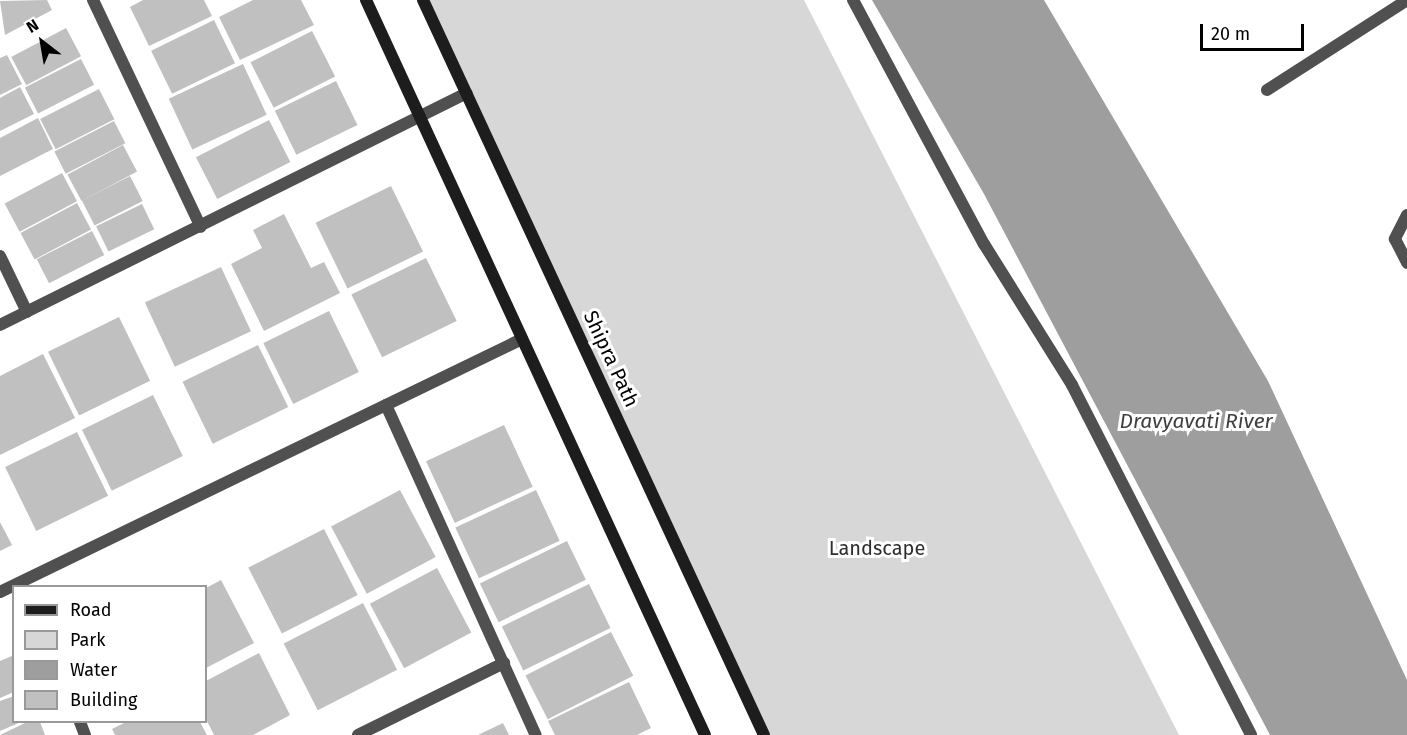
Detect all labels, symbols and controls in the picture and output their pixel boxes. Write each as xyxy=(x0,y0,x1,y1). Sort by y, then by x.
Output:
north arrow xyxy=(12,12,72,72)
scale bar xyxy=(1203,12,1306,50)
text: N xyxy=(23,15,42,37)
text: 20 m xyxy=(1211,23,1250,45)
street label: Shipra Path xyxy=(578,307,644,411)
water label: Dravyavati River xyxy=(1119,408,1273,434)
park label: Landscape xyxy=(829,536,925,560)
legend xyxy=(12,585,207,723)
text: Road xyxy=(70,599,112,621)
text: Park xyxy=(70,629,105,651)
text: Water xyxy=(70,659,117,681)
text: Building xyxy=(70,689,137,711)

